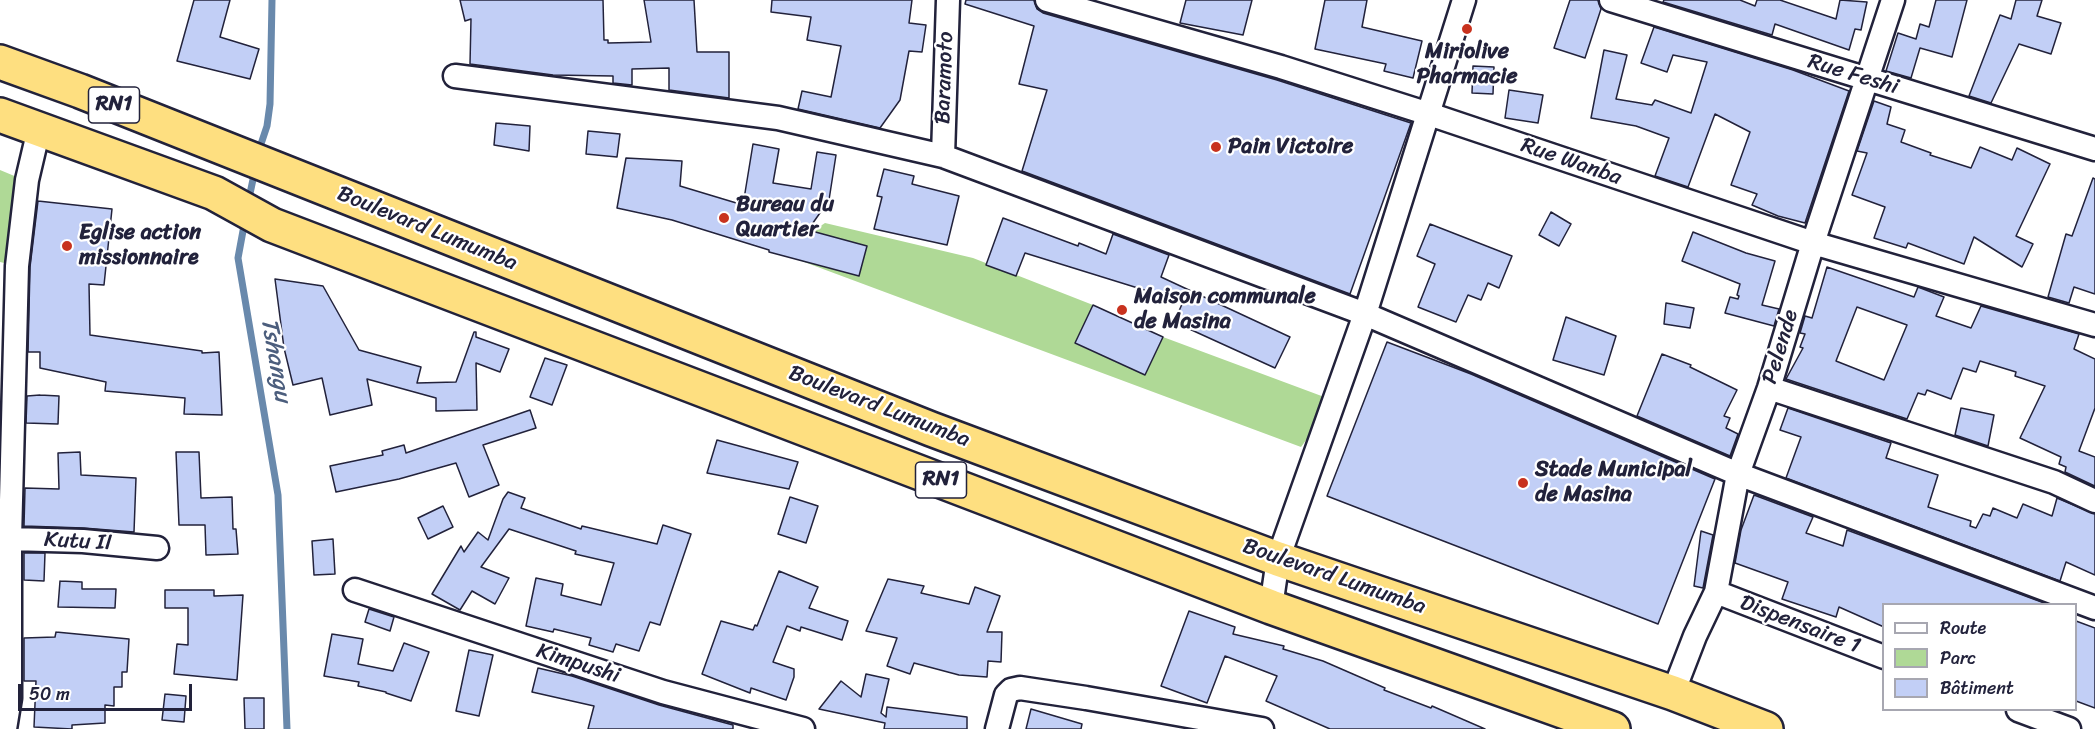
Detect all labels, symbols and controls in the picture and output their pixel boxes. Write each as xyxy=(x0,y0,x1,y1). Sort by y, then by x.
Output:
marker: Miriolive Pharmacie xyxy=(1460,22,1474,36)
street label: Baramoto xyxy=(930,31,960,125)
place label: Miriolive Pharmacie xyxy=(1416,39,1518,90)
street label: Rue Feshi xyxy=(1805,49,1901,101)
road number: RN1 xyxy=(88,87,140,123)
street label: Rue Wanba xyxy=(1517,132,1625,192)
place label: Pain Victoire xyxy=(1228,134,1353,160)
marker: Pain Victoire xyxy=(1209,140,1223,154)
street label: Boulevard Lumumba xyxy=(333,181,521,277)
place label: Bureau du Quartier xyxy=(736,192,834,243)
marker: Bureau du Quartier xyxy=(717,211,731,225)
place label: Eglise action missionnaire xyxy=(79,220,201,272)
marker: Eglise action missionnaire xyxy=(60,239,74,253)
place label: Maison communale de Masina xyxy=(1134,284,1316,336)
marker: Maison communale de Masina xyxy=(1115,303,1129,317)
street label: Pelende xyxy=(1757,307,1805,387)
water label: Tshangu xyxy=(253,316,297,404)
street label: Boulevard Lumumba xyxy=(785,360,973,454)
place label: Stade Municipal de Masina xyxy=(1535,457,1692,508)
road number: RN1 xyxy=(916,462,966,498)
marker: Stade Municipal de Masina xyxy=(1516,476,1530,490)
street label: Kutu II xyxy=(43,527,113,557)
street label: Boulevard Lumumba xyxy=(1239,533,1429,621)
street label: Dispensaire 1 xyxy=(1736,590,1864,660)
legend xyxy=(1882,603,2077,711)
text: Route xyxy=(1940,612,1986,644)
street label: Kimpushi xyxy=(533,638,623,690)
text: Parc xyxy=(1940,642,1976,674)
scale bar xyxy=(21,672,195,710)
text: Bâtiment xyxy=(1940,672,2014,704)
text: 50 m xyxy=(29,678,70,710)

